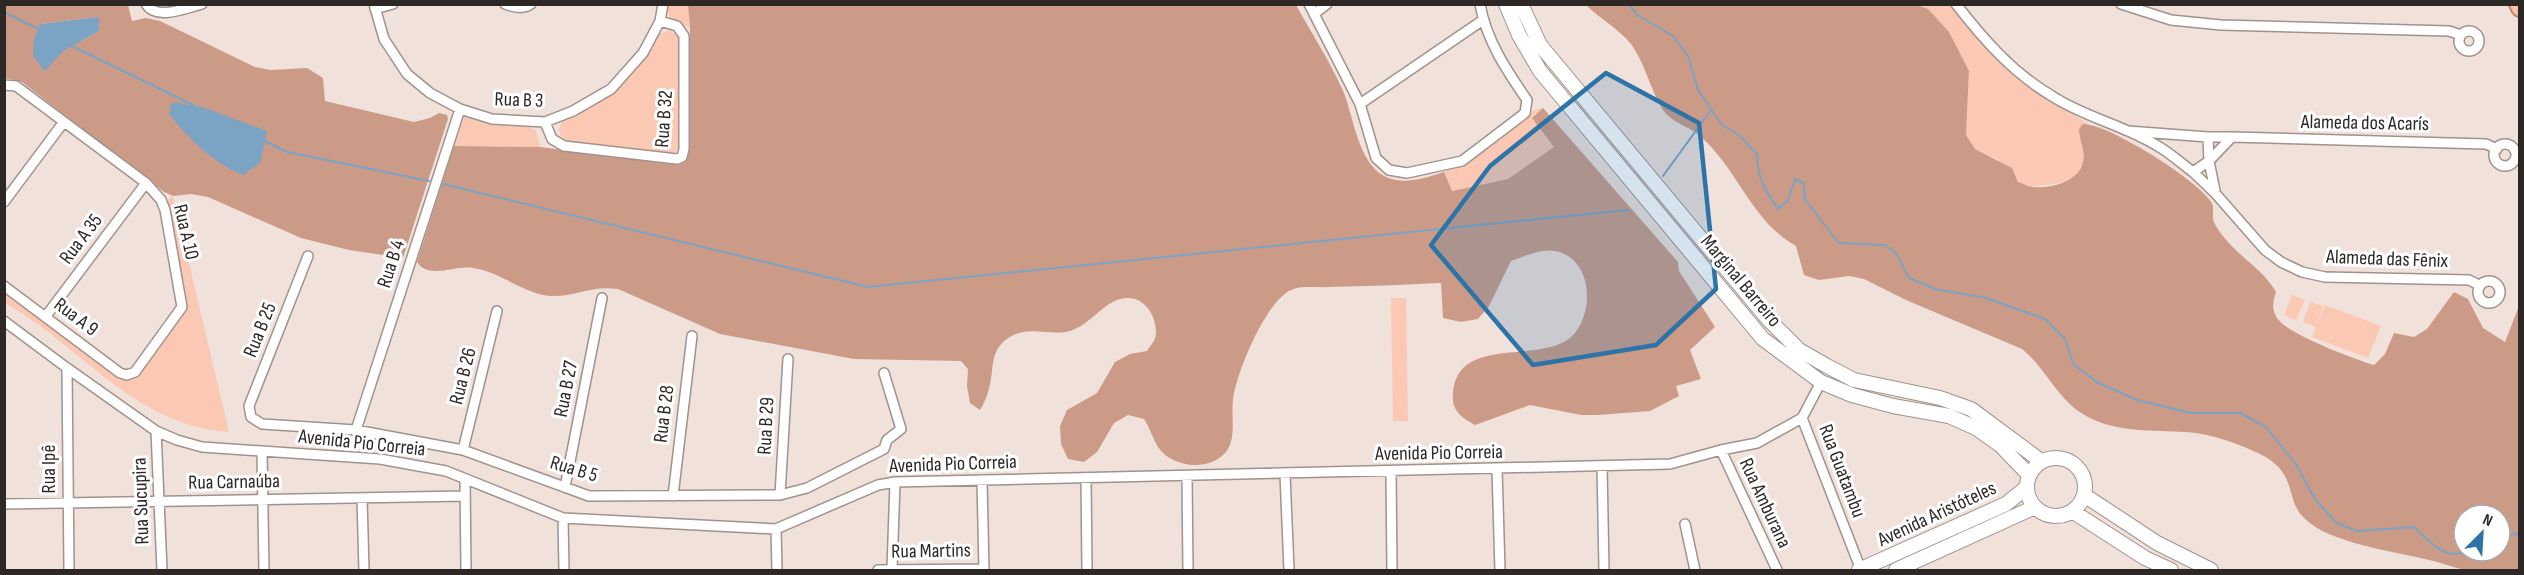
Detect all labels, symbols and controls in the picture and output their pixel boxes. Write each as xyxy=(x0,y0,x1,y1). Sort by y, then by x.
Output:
street label: Rua B 3 xyxy=(494,87,544,113)
street label: Rua B 32 xyxy=(650,90,678,148)
street label: Alameda dos Acarís xyxy=(2300,110,2429,136)
street label: Rua A 10 xyxy=(168,202,204,262)
street label: Rua A 35 xyxy=(54,209,108,269)
street label: Marginal Barreiro xyxy=(1696,230,1786,332)
street label: Rua B 4 xyxy=(372,237,410,291)
street label: Alameda das Fênix xyxy=(2325,245,2449,273)
street label: Rua A 9 xyxy=(49,293,103,341)
street label: Rua B 25 xyxy=(238,299,282,361)
street label: Rua B 26 xyxy=(444,345,482,407)
street label: Rua B 27 xyxy=(549,359,583,419)
street label: Rua B 28 xyxy=(649,384,679,444)
street label: Rua B 29 xyxy=(753,397,779,455)
street label: Rua Guatambu xyxy=(1813,421,1871,521)
street label: Avenida Pio Correia xyxy=(296,424,427,462)
street label: Avenida Pio Correia xyxy=(1374,440,1503,466)
street label: Rua Ipê xyxy=(37,445,61,493)
street label: Rua B 5 xyxy=(547,450,601,488)
street label: Avenida Pio Correia xyxy=(888,450,1017,478)
street label: Rua Amburana xyxy=(1734,454,1796,552)
street label: Rua Sucupira xyxy=(127,457,155,545)
street label: Rua Carnaúba xyxy=(188,469,280,495)
street label: Avenida Aristóteles xyxy=(1873,476,2000,552)
north arrow xyxy=(2452,503,2512,563)
text: N xyxy=(2480,510,2495,531)
street label: Rua Martins xyxy=(891,538,971,564)

